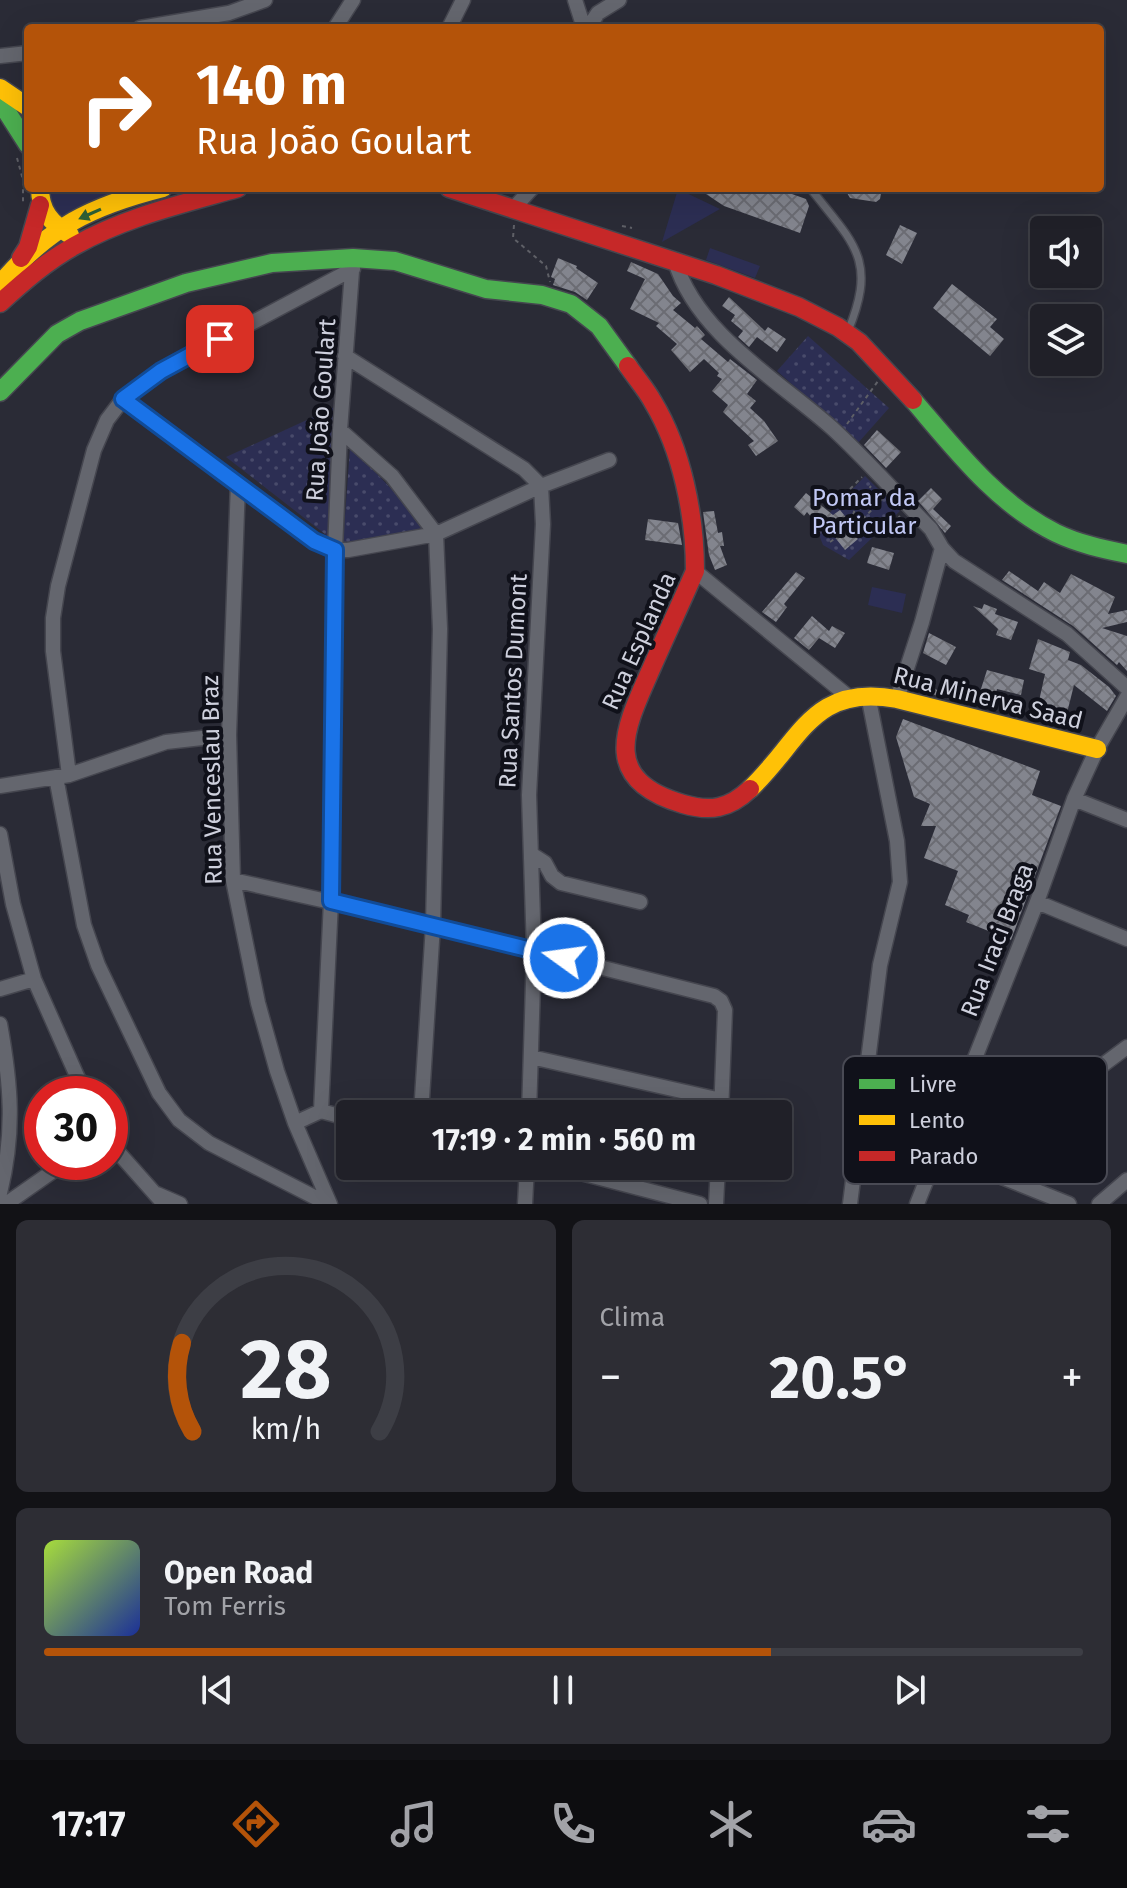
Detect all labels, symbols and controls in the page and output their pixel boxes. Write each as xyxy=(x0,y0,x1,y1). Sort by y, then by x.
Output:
text: 140 m xyxy=(196,52,347,119)
icon: right xyxy=(64,56,168,160)
text: Rua João Goulart xyxy=(196,120,471,164)
one-way arrow xyxy=(78,208,101,221)
map controls xyxy=(1030,216,1102,376)
button: sound xyxy=(1030,216,1102,288)
button: layers xyxy=(1030,304,1102,376)
pin xyxy=(186,305,254,373)
icon: arrive xyxy=(198,317,242,361)
street label: Rua João Goulart xyxy=(301,317,341,502)
park label: Pomar da Particular xyxy=(812,484,917,540)
street label: Rua Esplanda xyxy=(596,568,682,714)
street label: Rua Santos Dumont xyxy=(493,573,533,789)
street label: Rua Minerva Saad xyxy=(890,661,1086,735)
street label: Rua Venceslau Braz xyxy=(196,675,228,885)
street label: Rua Iraci Braga xyxy=(955,859,1039,1021)
position arrow xyxy=(522,916,606,1000)
legend xyxy=(843,1056,1107,1184)
text: Livre xyxy=(909,1071,957,1098)
speed limit sign: 30 xyxy=(24,1076,128,1180)
text: Lento xyxy=(909,1107,965,1134)
text: 17:19 · 2 min · 560 m xyxy=(432,1122,696,1158)
text: Parado xyxy=(909,1143,978,1170)
text: Clima xyxy=(600,1302,665,1333)
text: 28 xyxy=(240,1320,331,1420)
text: 20.5° xyxy=(769,1342,913,1414)
text: − xyxy=(600,1351,622,1404)
text: + xyxy=(1061,1351,1083,1404)
text: km/h xyxy=(250,1412,321,1447)
text: Open Road xyxy=(164,1555,313,1591)
text: Tom Ferris xyxy=(164,1591,286,1622)
icon: previous xyxy=(195,1668,239,1712)
icon: pause xyxy=(541,1668,585,1712)
icon: next xyxy=(888,1668,932,1712)
icon: directions xyxy=(228,1796,284,1852)
icon: music xyxy=(386,1796,442,1852)
icon: phone xyxy=(545,1796,601,1852)
icon: climate xyxy=(703,1796,759,1852)
icon: car xyxy=(861,1796,917,1852)
icon: filters xyxy=(1020,1796,1076,1852)
text: 17:17 xyxy=(51,1802,126,1846)

